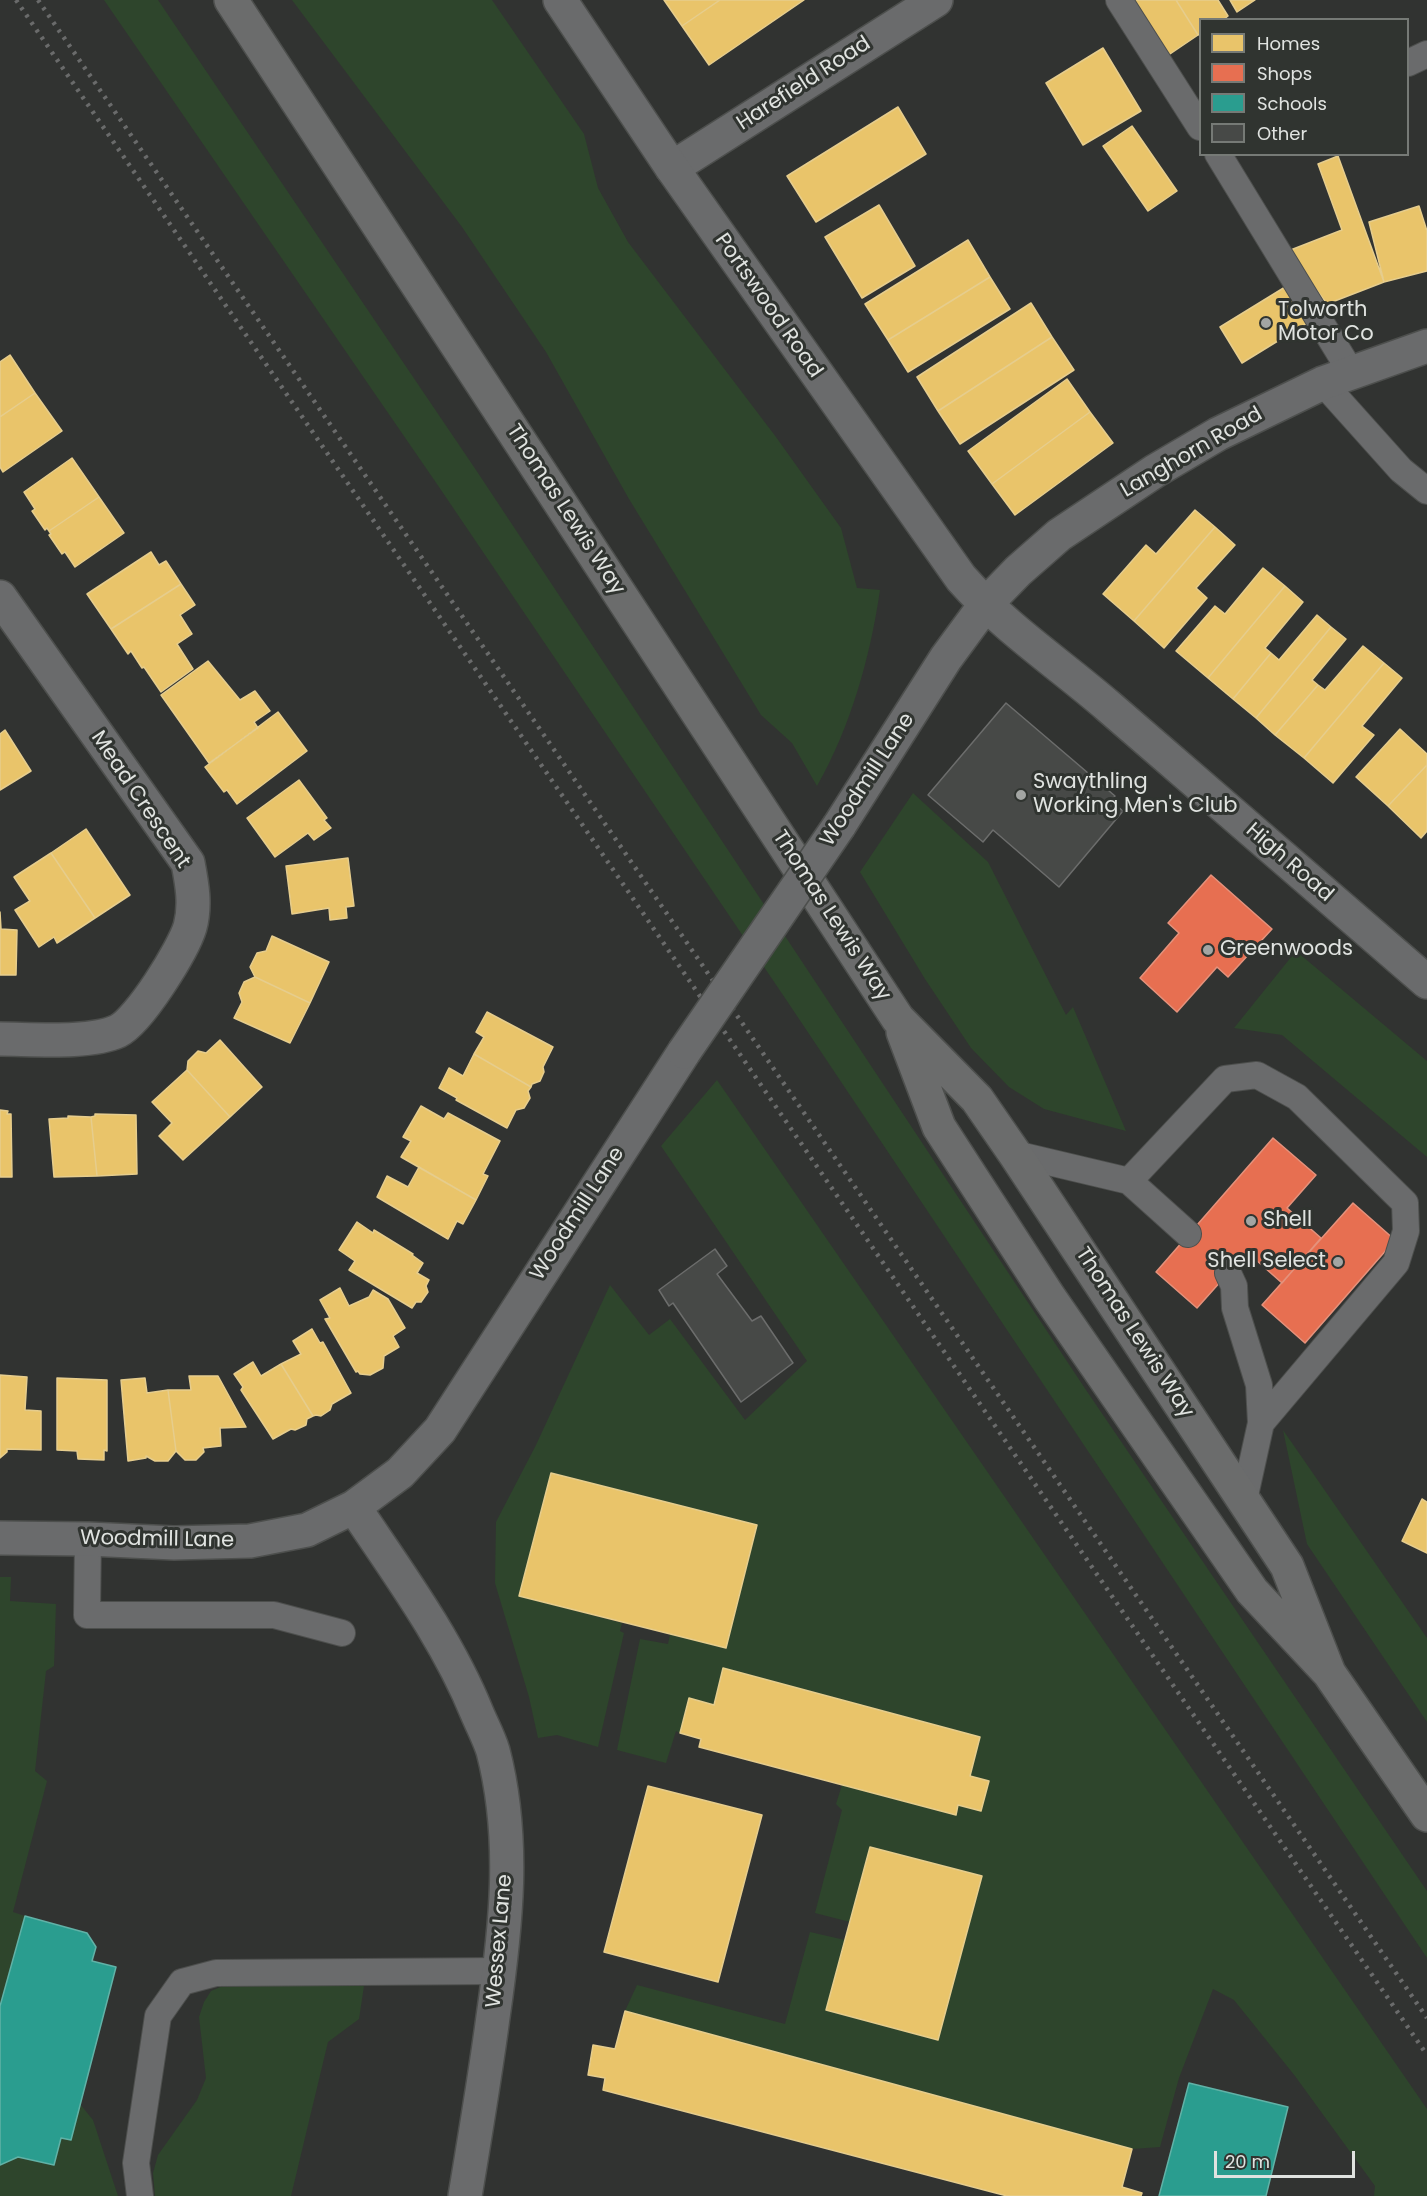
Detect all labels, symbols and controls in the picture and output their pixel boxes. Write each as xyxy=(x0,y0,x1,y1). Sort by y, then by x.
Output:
legend xyxy=(1199,18,1409,156)
street label: Harefield Road xyxy=(732,31,876,137)
text: Homes xyxy=(1257,31,1320,56)
text: Shops xyxy=(1257,61,1312,86)
text: Schools xyxy=(1257,91,1327,116)
text: Other xyxy=(1257,121,1307,146)
street label: Portswood Road xyxy=(709,229,827,383)
place label: Tolworth Motor Co xyxy=(1278,298,1374,348)
marker: Tolworth Motor Co xyxy=(1259,316,1273,330)
street label: Langhorn Road xyxy=(1117,402,1267,504)
street label: Thomas Lewis Way xyxy=(500,420,630,600)
street label: Woodmill Lane xyxy=(815,709,921,851)
street label: Mead Crescent xyxy=(85,727,195,873)
place label: Swaythling Working Men's Club xyxy=(1033,770,1237,820)
marker: Swaythling Working Men's Club xyxy=(1014,788,1028,802)
street label: High Road xyxy=(1240,818,1338,908)
street label: Thomas Lewis Way xyxy=(766,826,896,1006)
place label: Greenwoods xyxy=(1220,937,1353,963)
marker: Greenwoods xyxy=(1201,943,1215,957)
street label: Woodmill Lane xyxy=(525,1143,631,1285)
place label: Shell xyxy=(1263,1208,1312,1234)
marker: Shell xyxy=(1244,1214,1258,1228)
street label: Thomas Lewis Way xyxy=(1069,1243,1199,1423)
place label: Shell Select xyxy=(1207,1249,1326,1275)
marker: Shell Select xyxy=(1331,1255,1345,1269)
street label: Woodmill Lane xyxy=(80,1526,234,1554)
street label: Wessex Lane xyxy=(482,1873,518,2009)
scale bar xyxy=(1217,2139,1358,2177)
text: 20 m xyxy=(1225,2149,1270,2174)

